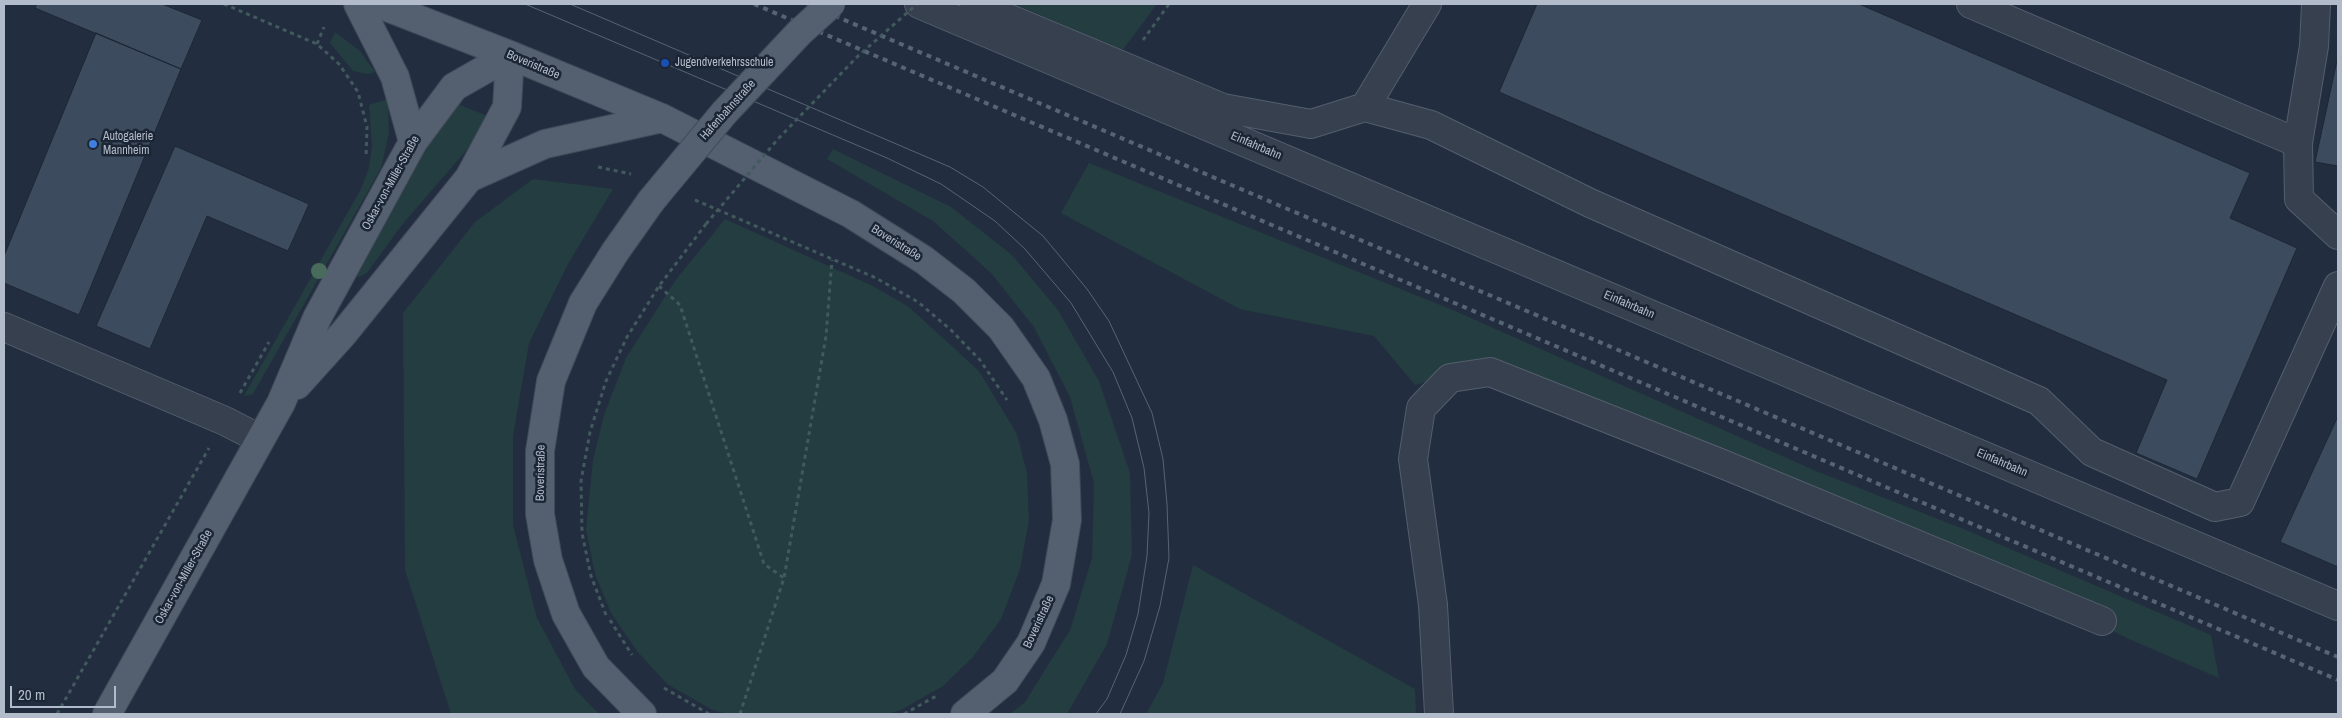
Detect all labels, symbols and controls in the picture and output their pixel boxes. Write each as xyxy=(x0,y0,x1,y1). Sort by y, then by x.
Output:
street label: Boveristraße xyxy=(504,47,562,83)
place label: Jugendverkehrsschule xyxy=(675,56,773,70)
marker: Jugendverkehrsschule xyxy=(659,57,671,69)
street label: Hafenbahnstraße xyxy=(697,77,759,143)
street label: Einfahrbahn xyxy=(1229,129,1283,163)
place label: Autogalerie Mannheim xyxy=(103,130,153,158)
street label: Oskar-von-Miller-Straße xyxy=(359,133,423,233)
marker: Autogalerie Mannheim xyxy=(87,138,99,150)
street label: Boveristraße xyxy=(868,222,924,264)
street label: Einfahrbahn xyxy=(1602,288,1656,322)
street label: Boveristraße xyxy=(533,445,549,501)
street label: Einfahrbahn xyxy=(1975,446,2029,480)
street label: Oskar-von-Miller-Straße xyxy=(152,527,216,627)
street label: Boveristraße xyxy=(1021,593,1057,651)
scale bar xyxy=(12,676,119,708)
text: 20 m xyxy=(18,684,45,705)

